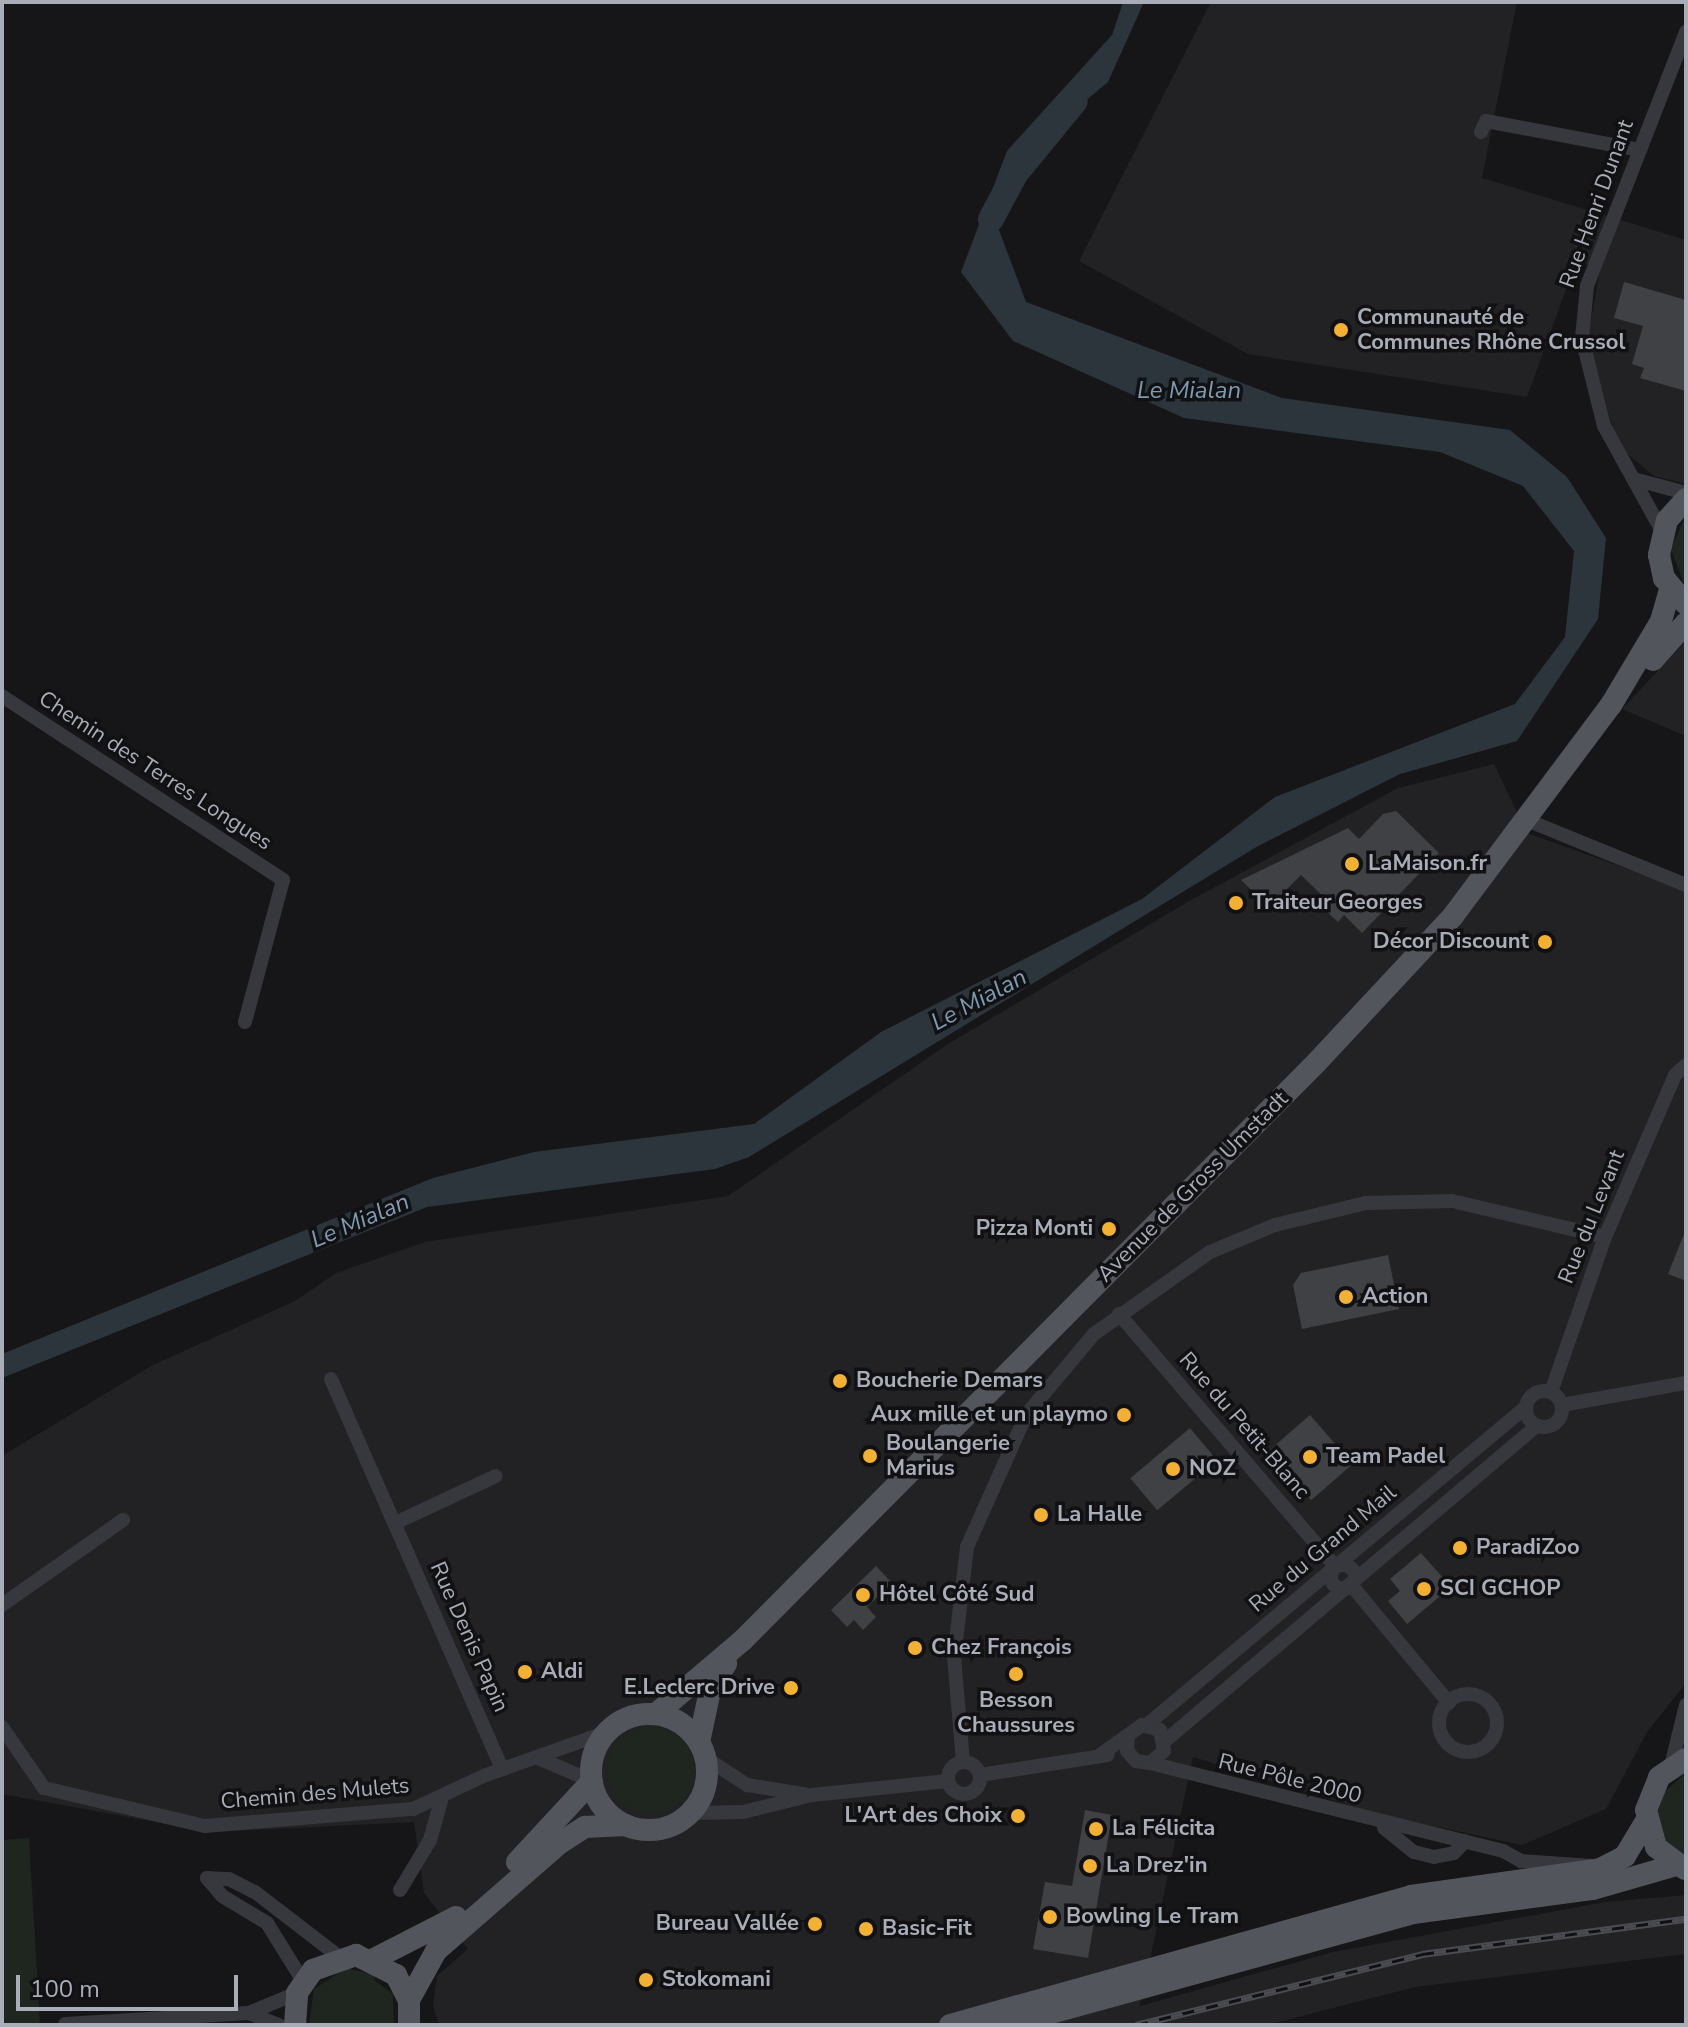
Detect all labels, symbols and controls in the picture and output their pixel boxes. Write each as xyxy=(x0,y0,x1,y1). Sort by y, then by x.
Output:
street label: Rue Henri Dunant xyxy=(1554,116,1640,292)
place label: Communauté de Communes Rhône Crussol xyxy=(1357,304,1625,356)
marker: Communauté de Communes Rhône Crussol xyxy=(1332,321,1350,339)
water label: Le Mialan xyxy=(1137,377,1241,405)
street label: Chemin des Terres Longues xyxy=(33,686,277,856)
place label: LaMaison.fr xyxy=(1368,851,1487,877)
marker: LaMaison.fr xyxy=(1343,855,1361,873)
place label: Traiteur Georges xyxy=(1252,890,1423,916)
marker: Traiteur Georges xyxy=(1227,894,1245,912)
place label: Décor Discount xyxy=(1373,929,1529,955)
marker: Décor Discount xyxy=(1536,933,1554,951)
water label: Le Mialan xyxy=(926,963,1032,1037)
street label: Avenue de Gross Umstadt xyxy=(1092,1086,1294,1288)
street label: Rue du Levant xyxy=(1553,1146,1631,1288)
water label: Le Mialan xyxy=(306,1187,414,1255)
place label: Pizza Monti xyxy=(976,1216,1093,1242)
marker: Pizza Monti xyxy=(1100,1220,1118,1238)
place label: Action xyxy=(1362,1284,1428,1310)
marker: Action xyxy=(1337,1288,1355,1306)
street label: Rue du Petit-Blanc xyxy=(1173,1347,1315,1505)
place label: Boucherie Demars xyxy=(856,1368,1043,1394)
marker: Boucherie Demars xyxy=(831,1372,849,1390)
place label: Aux mille et un playmo xyxy=(871,1402,1108,1428)
marker: Aux mille et un playmo xyxy=(1115,1406,1133,1424)
place label: Boulangerie Marius xyxy=(886,1430,1010,1482)
place label: Team Padel xyxy=(1326,1444,1445,1470)
marker: Boulangerie Marius xyxy=(861,1447,879,1465)
marker: Team Padel xyxy=(1301,1448,1319,1466)
place label: NOZ xyxy=(1189,1456,1236,1482)
marker: NOZ xyxy=(1164,1460,1182,1478)
street label: Rue du Grand Mail xyxy=(1244,1480,1402,1618)
place label: La Halle xyxy=(1057,1502,1142,1528)
marker: La Halle xyxy=(1032,1506,1050,1524)
place label: ParadiZoo xyxy=(1476,1535,1580,1561)
marker: ParadiZoo xyxy=(1451,1539,1469,1557)
street label: Rue Denis Papin xyxy=(424,1558,514,1716)
place label: SCI GCHOP xyxy=(1440,1576,1561,1602)
marker: SCI GCHOP xyxy=(1415,1580,1433,1598)
place label: Hôtel Côté Sud xyxy=(879,1582,1035,1608)
marker: Hôtel Côté Sud xyxy=(854,1586,872,1604)
place label: Chez François xyxy=(931,1635,1072,1661)
marker: Chez François xyxy=(906,1639,924,1657)
place label: Aldi xyxy=(541,1659,583,1685)
marker: Aldi xyxy=(516,1663,534,1681)
marker: Besson Chaussures xyxy=(1007,1665,1025,1683)
place label: E.Leclerc Drive xyxy=(624,1675,775,1701)
marker: E.Leclerc Drive xyxy=(782,1679,800,1697)
place label: Besson Chaussures xyxy=(957,1687,1075,1738)
street label: Rue Pôle 2000 xyxy=(1216,1748,1364,1810)
street label: Chemin des Mulets xyxy=(220,1773,410,1815)
place label: L'Art des Choix xyxy=(844,1803,1002,1829)
marker: L'Art des Choix xyxy=(1009,1807,1027,1825)
place label: La Félicita xyxy=(1112,1816,1215,1842)
marker: La Félicita xyxy=(1087,1820,1105,1838)
place label: La Drez'in xyxy=(1106,1853,1208,1879)
marker: La Drez'in xyxy=(1081,1857,1099,1875)
place label: Bowling Le Tram xyxy=(1066,1904,1239,1930)
marker: Bowling Le Tram xyxy=(1041,1908,1059,1926)
place label: Bureau Vallée xyxy=(656,1911,799,1937)
marker: Bureau Vallée xyxy=(806,1915,824,1933)
place label: Basic-Fit xyxy=(882,1916,972,1942)
marker: Basic-Fit xyxy=(857,1920,875,1938)
scale bar xyxy=(20,1959,242,2009)
place label: Stokomani xyxy=(662,1967,771,1993)
marker: Stokomani xyxy=(637,1971,655,1989)
text: 100 m xyxy=(30,1973,100,2005)

